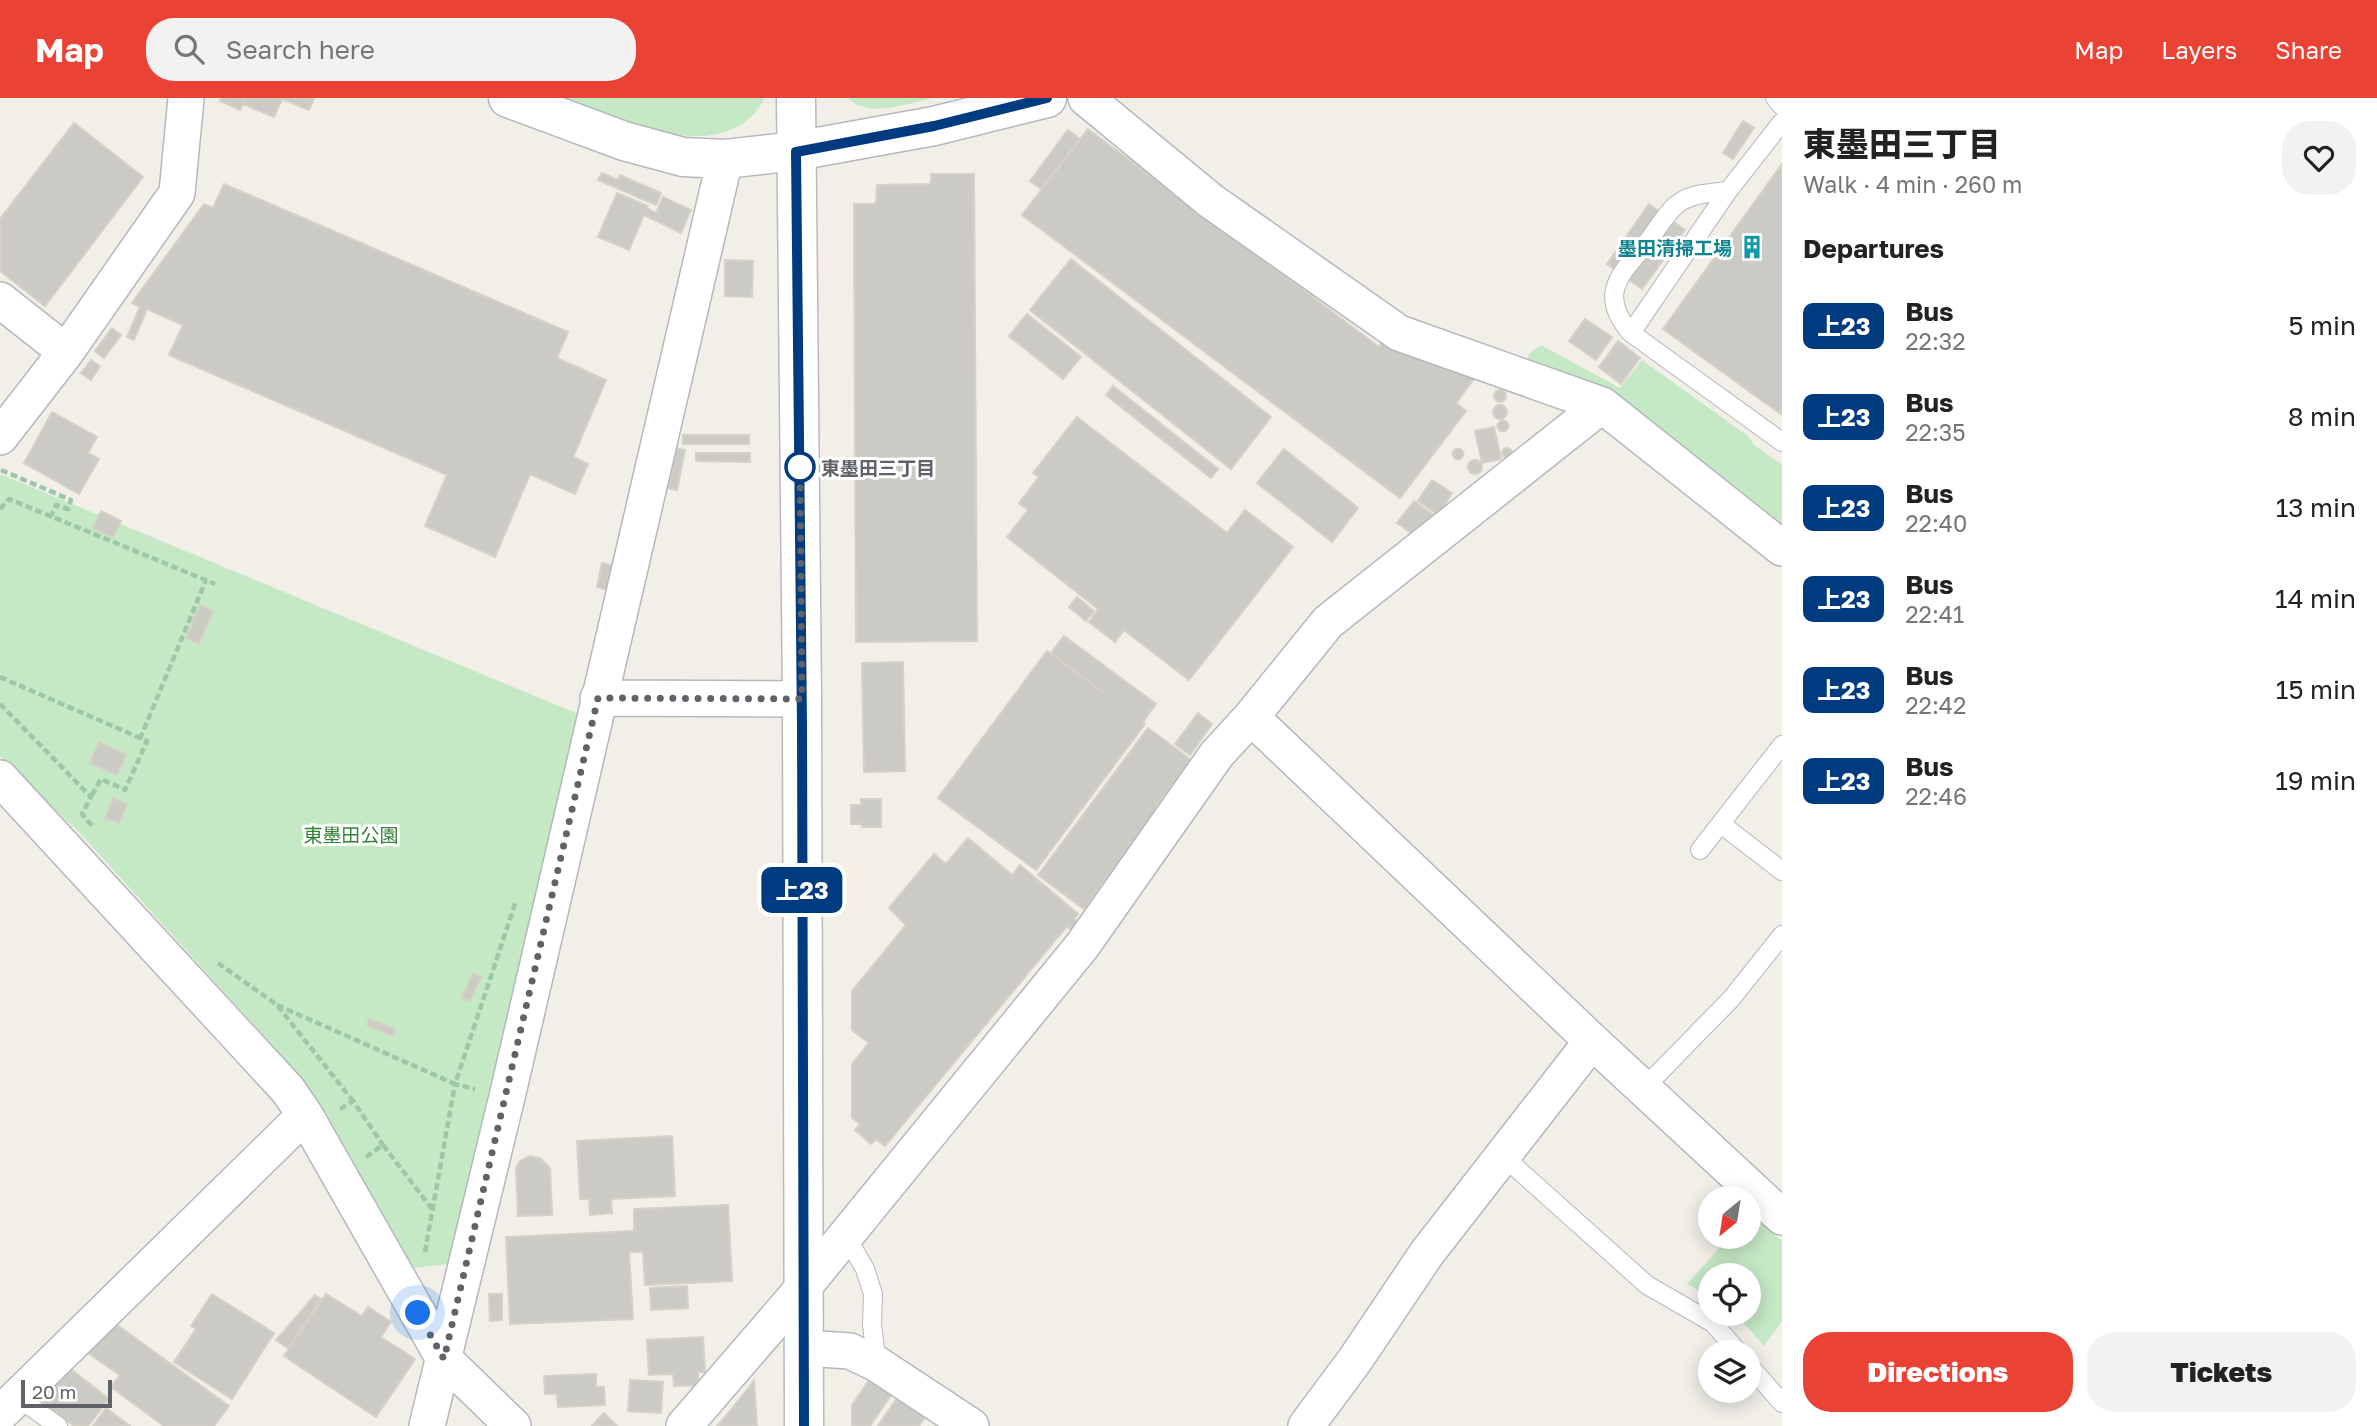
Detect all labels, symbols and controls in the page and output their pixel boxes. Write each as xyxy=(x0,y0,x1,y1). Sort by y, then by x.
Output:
search box xyxy=(146,18,636,81)
text: Map xyxy=(35,30,104,69)
icon: search xyxy=(170,30,208,68)
text: Search here xyxy=(226,34,375,65)
text: Map xyxy=(2074,35,2123,64)
text: Layers xyxy=(2161,35,2237,64)
text: Share xyxy=(2275,35,2342,64)
button: heart xyxy=(2282,121,2356,195)
text: 東墨田三丁目 xyxy=(1803,124,2001,163)
text: Walk · 4 min · 260 m xyxy=(1803,170,2022,198)
building icon: 墨田清掃工場 xyxy=(1738,233,1766,261)
text: Departures xyxy=(1803,233,1944,264)
place label: 墨田清掃工場 xyxy=(1618,236,1732,259)
text: Bus xyxy=(1905,296,1954,327)
text: 5 min xyxy=(2288,310,2356,341)
text: 上23 xyxy=(1817,311,1870,340)
text: 22:32 xyxy=(1905,327,1966,355)
text: Bus xyxy=(1905,387,1954,418)
text: 8 min xyxy=(2288,401,2356,432)
text: 上23 xyxy=(1817,402,1870,431)
text: 22:35 xyxy=(1905,418,1966,446)
marker: 東墨田三丁目 xyxy=(785,452,815,482)
place label: 東墨田三丁目 xyxy=(821,456,935,479)
text: Bus xyxy=(1905,478,1954,509)
text: 13 min xyxy=(2276,492,2356,523)
text: 上23 xyxy=(1817,493,1870,522)
text: 22:40 xyxy=(1905,509,1967,537)
text: Bus xyxy=(1905,569,1954,600)
text: 14 min xyxy=(2275,583,2356,614)
text: 上23 xyxy=(1817,584,1870,613)
text: 22:41 xyxy=(1905,600,1964,628)
text: Bus xyxy=(1905,660,1954,691)
text: 15 min xyxy=(2276,674,2356,705)
text: 上23 xyxy=(1817,675,1870,704)
text: 22:42 xyxy=(1905,691,1966,719)
text: Bus xyxy=(1905,751,1954,782)
text: 19 min xyxy=(2275,765,2356,796)
text: 上23 xyxy=(1817,766,1870,795)
text: 22:46 xyxy=(1905,782,1967,810)
park label: 東墨田公園 xyxy=(303,823,399,846)
line badge: 上23 xyxy=(762,867,842,913)
text: 上23 xyxy=(775,875,829,904)
north arrow xyxy=(1698,1186,1760,1250)
map controls xyxy=(1698,1186,1761,1403)
button: locate xyxy=(1698,1263,1761,1326)
your location xyxy=(400,1295,435,1330)
button: Directions xyxy=(1803,1332,2073,1412)
button: Tickets xyxy=(2087,1332,2356,1412)
button: layers xyxy=(1698,1340,1761,1403)
scale bar xyxy=(21,1377,112,1409)
text: 20 m xyxy=(32,1380,76,1403)

